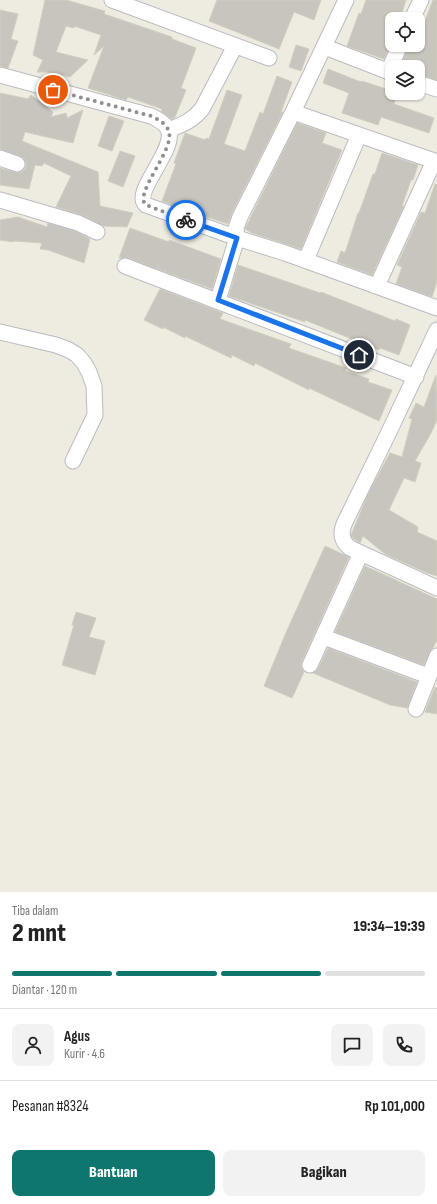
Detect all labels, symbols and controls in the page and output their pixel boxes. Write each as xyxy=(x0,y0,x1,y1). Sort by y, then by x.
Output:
map controls xyxy=(385,12,425,100)
button: locate xyxy=(385,12,425,52)
button: layers xyxy=(385,60,425,100)
pin xyxy=(36,73,70,107)
icon: bag xyxy=(42,79,64,101)
courier xyxy=(166,200,206,240)
icon: bike xyxy=(175,209,197,231)
pin xyxy=(342,338,376,372)
icon: home xyxy=(348,344,370,366)
text: Tiba dalam xyxy=(12,903,58,919)
text: 19:34–19:39 xyxy=(354,917,425,936)
text: 2 mnt xyxy=(12,918,66,949)
text: Diantar · 120 m xyxy=(12,982,77,998)
button: person xyxy=(12,1024,54,1066)
button: chat xyxy=(331,1024,373,1066)
button: phone xyxy=(383,1024,425,1066)
text: Agus xyxy=(64,1027,90,1046)
text: Kurir · 4.6 xyxy=(64,1046,105,1062)
text: Pesanan #8324 xyxy=(12,1097,89,1116)
text: Rp 101,000 xyxy=(365,1097,425,1116)
button: Bantuan xyxy=(12,1150,215,1196)
button: Bagikan xyxy=(223,1150,425,1196)

